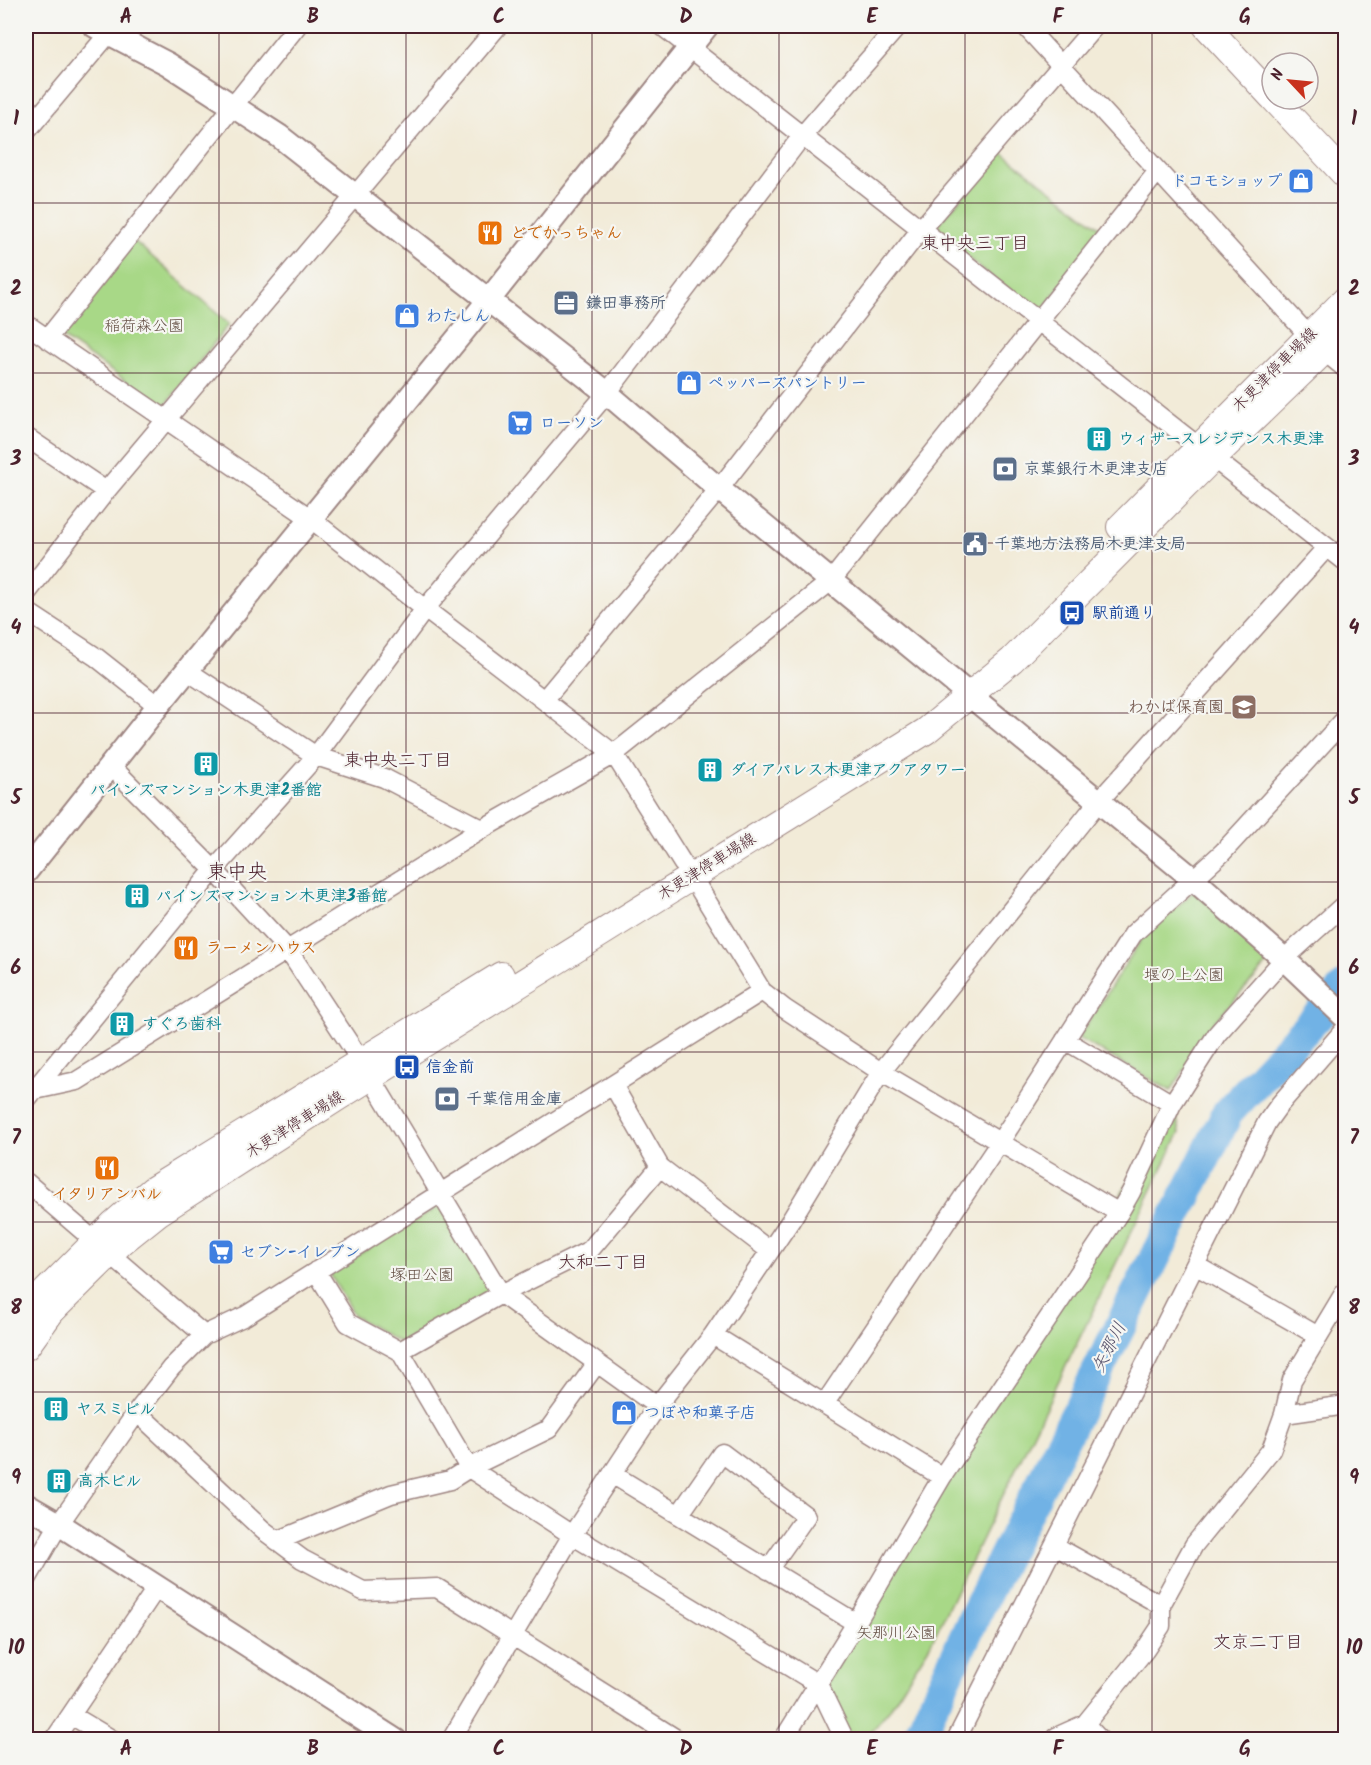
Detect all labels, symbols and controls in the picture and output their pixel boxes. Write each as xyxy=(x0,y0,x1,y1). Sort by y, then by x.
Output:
text: A xyxy=(120,2,132,34)
text: B xyxy=(307,2,319,34)
text: C xyxy=(493,2,505,34)
text: D xyxy=(679,2,693,34)
text: E xyxy=(866,2,878,34)
text: F xyxy=(1053,2,1065,34)
text: G xyxy=(1239,2,1251,34)
north arrow xyxy=(1260,51,1320,111)
text: N xyxy=(1264,65,1291,85)
text: 1 xyxy=(13,104,19,136)
text: 1 xyxy=(1351,104,1357,136)
shop icon: ドコモショップ xyxy=(1286,166,1316,196)
place label: ドコモショップ xyxy=(1171,169,1282,194)
restaurant icon: どでかっちゃん xyxy=(475,218,505,248)
place label: どでかっちゃん xyxy=(510,221,622,246)
district label: 東中央三丁目 xyxy=(921,230,1029,259)
text: 2 xyxy=(10,274,22,306)
text: 2 xyxy=(1348,274,1360,306)
office icon: 鎌田事務所 xyxy=(551,288,581,318)
place label: 鎌田事務所 xyxy=(586,291,666,316)
shop icon: わたしん xyxy=(392,301,422,331)
place label: わたしん xyxy=(426,304,490,329)
park label: 稲荷森公園 xyxy=(104,314,184,339)
street label: 木更津停車場線 xyxy=(1227,322,1323,418)
shop icon: ペッパーズパントリー xyxy=(674,368,704,398)
place label: ペッパーズパントリー xyxy=(708,371,867,396)
supermarket icon: ローソン xyxy=(505,408,535,438)
place label: ローソン xyxy=(540,411,604,436)
building icon: ウィザースレジデンス木更津 xyxy=(1084,424,1114,454)
place label: ウィザースレジデンス木更津 xyxy=(1118,427,1324,452)
text: 3 xyxy=(10,444,22,476)
text: 3 xyxy=(1348,444,1360,476)
bank icon: 京葉銀行木更津支店 xyxy=(990,454,1020,484)
place label: 京葉銀行木更津支店 xyxy=(1024,457,1168,482)
public building icon: 千葉地方法務局木更津支局 xyxy=(960,529,990,559)
place label: 千葉地方法務局木更津支局 xyxy=(994,532,1186,557)
bus stop icon: 駅前通り xyxy=(1057,598,1087,628)
place label: 駅前通り xyxy=(1092,601,1156,626)
text: 4 xyxy=(11,613,22,645)
text: 4 xyxy=(1349,613,1360,645)
school or university icon: わかば保育園 xyxy=(1229,692,1259,722)
place label: わかば保育園 xyxy=(1128,695,1224,720)
district label: 東中央二丁目 xyxy=(344,747,452,776)
building icon: パインズマンション木更津2番館 xyxy=(191,749,221,779)
building icon: ダイアパレス木更津アクアタワー xyxy=(695,755,725,785)
place label: ダイアパレス木更津アクアタワー xyxy=(730,758,966,783)
place label: パインズマンション木更津2番館 xyxy=(90,778,322,803)
text: 5 xyxy=(10,783,23,815)
text: 5 xyxy=(1348,783,1361,815)
street label: 木更津停車場線 xyxy=(653,827,761,907)
district label: 東中央 xyxy=(207,857,267,889)
building icon: パインズマンション木更津3番館 xyxy=(122,881,152,911)
place label: パインズマンション木更津3番館 xyxy=(156,884,387,909)
restaurant icon: ラーメンハウス xyxy=(171,933,201,963)
place label: ラーメンハウス xyxy=(206,936,316,961)
text: 6 xyxy=(11,953,22,985)
text: 6 xyxy=(1349,953,1360,985)
park label: 堰の上公園 xyxy=(1144,963,1224,988)
building icon: すぐろ歯科 xyxy=(107,1009,137,1039)
place label: すぐろ歯科 xyxy=(142,1012,222,1037)
bus stop icon: 信金前 xyxy=(392,1052,422,1082)
place label: 信金前 xyxy=(426,1055,474,1080)
bank icon: 千葉信用金庫 xyxy=(432,1084,462,1114)
street label: 木更津停車場線 xyxy=(241,1085,349,1165)
place label: 千葉信用金庫 xyxy=(466,1087,562,1112)
text: 7 xyxy=(11,1123,21,1155)
text: 7 xyxy=(1349,1123,1359,1155)
restaurant icon: イタリアンバル xyxy=(92,1153,122,1183)
place label: イタリアンバル xyxy=(52,1182,162,1207)
supermarket icon: セブン-イレブン xyxy=(206,1237,236,1267)
place label: セブン-イレブン xyxy=(240,1240,361,1265)
district label: 大和二丁目 xyxy=(558,1249,648,1278)
park label: 塚田公園 xyxy=(390,1263,454,1288)
text: 8 xyxy=(10,1293,22,1325)
text: 8 xyxy=(1348,1293,1360,1325)
water label: 矢那川 xyxy=(1085,1317,1135,1379)
building icon: ヤスミビル xyxy=(41,1394,71,1424)
place label: ヤスミビル xyxy=(76,1397,156,1422)
shop icon: つぼや和菓子店 xyxy=(609,1398,639,1428)
place label: つぼや和菓子店 xyxy=(644,1401,756,1426)
text: 9 xyxy=(11,1463,21,1495)
text: 9 xyxy=(1349,1463,1359,1495)
building icon: 高木ビル xyxy=(44,1466,74,1496)
place label: 高木ビル xyxy=(78,1469,142,1494)
park label: 矢那川公園 xyxy=(856,1621,936,1646)
district label: 文京二丁目 xyxy=(1213,1629,1303,1658)
text: 10 xyxy=(8,1633,25,1665)
text: 10 xyxy=(1346,1633,1363,1665)
text: A xyxy=(120,1734,132,1765)
text: B xyxy=(307,1734,319,1765)
text: C xyxy=(493,1734,505,1765)
text: D xyxy=(679,1734,693,1765)
text: E xyxy=(866,1734,878,1765)
text: F xyxy=(1053,1734,1065,1765)
text: G xyxy=(1239,1734,1251,1765)

